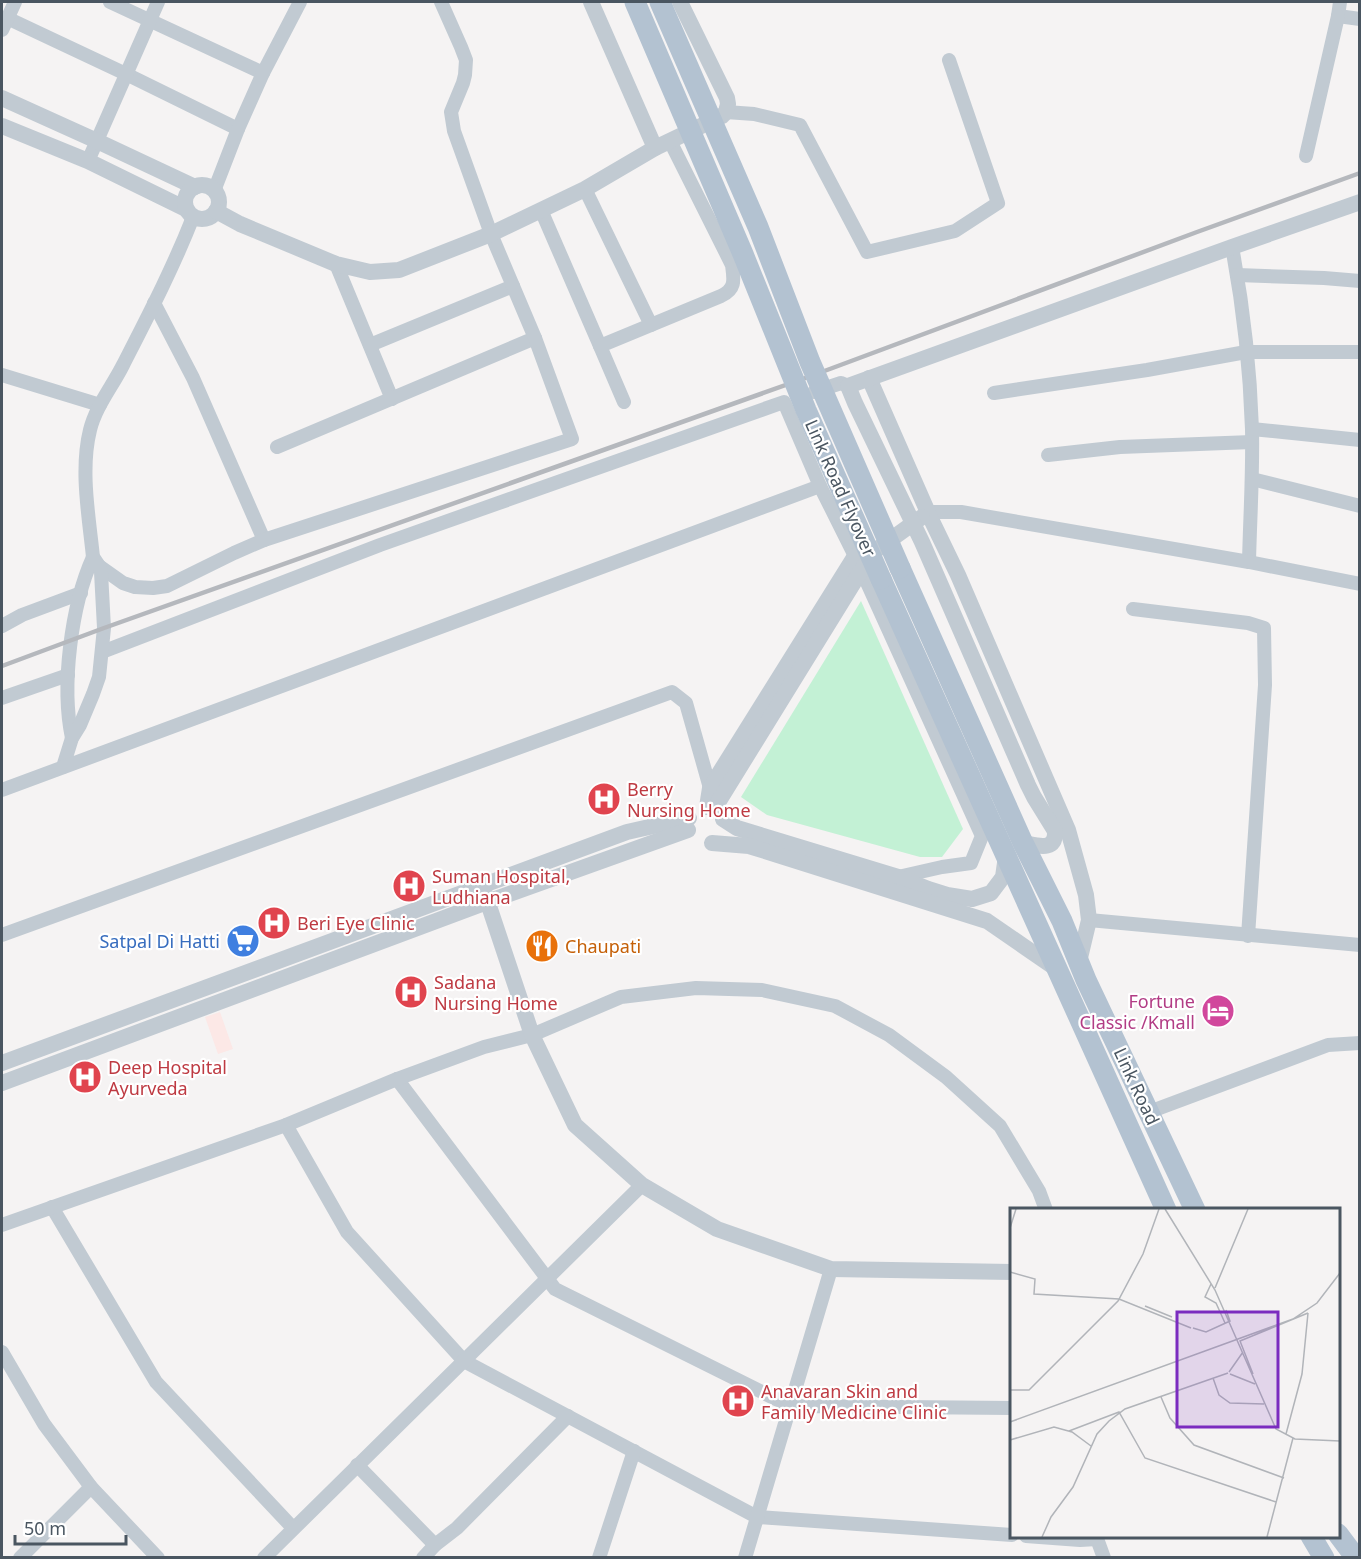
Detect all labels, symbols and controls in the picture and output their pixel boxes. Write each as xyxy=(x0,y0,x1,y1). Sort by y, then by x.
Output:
street label: Link Road Flyover xyxy=(800,416,882,561)
place label: Berry Nursing Home xyxy=(627,777,751,822)
hospital icon: Berry Nursing Home xyxy=(586,781,622,817)
place label: Suman Hospital, Ludhiana xyxy=(432,864,570,909)
hospital icon: Suman Hospital, Ludhiana xyxy=(391,868,427,904)
hospital icon: Beri Eye Clinic xyxy=(256,905,292,941)
place label: Beri Eye Clinic xyxy=(297,911,415,935)
supermarket icon: Satpal Di Hatti xyxy=(225,923,261,959)
restaurant icon: Chaupati xyxy=(524,928,560,964)
place label: Satpal Di Hatti xyxy=(99,929,220,953)
place label: Chaupati xyxy=(565,934,641,958)
place label: Sadana Nursing Home xyxy=(434,970,558,1015)
hospital icon: Sadana Nursing Home xyxy=(393,974,429,1010)
place label: Fortune Classic /Kmall xyxy=(1080,989,1195,1034)
hotel icon: Fortune Classic /Kmall xyxy=(1200,993,1236,1029)
street label: Link Road xyxy=(1109,1043,1165,1129)
place label: Deep Hospital Ayurveda xyxy=(108,1055,227,1100)
hospital icon: Deep Hospital Ayurveda xyxy=(67,1059,103,1095)
inset map xyxy=(1010,1208,1340,1538)
place label: Anavaran Skin and Family Medicine Clinic xyxy=(761,1379,947,1424)
hospital icon: Anavaran Skin and Family Medicine Clinic xyxy=(720,1383,756,1419)
scale bar xyxy=(15,1508,126,1546)
text: 50 m xyxy=(24,1516,66,1540)

